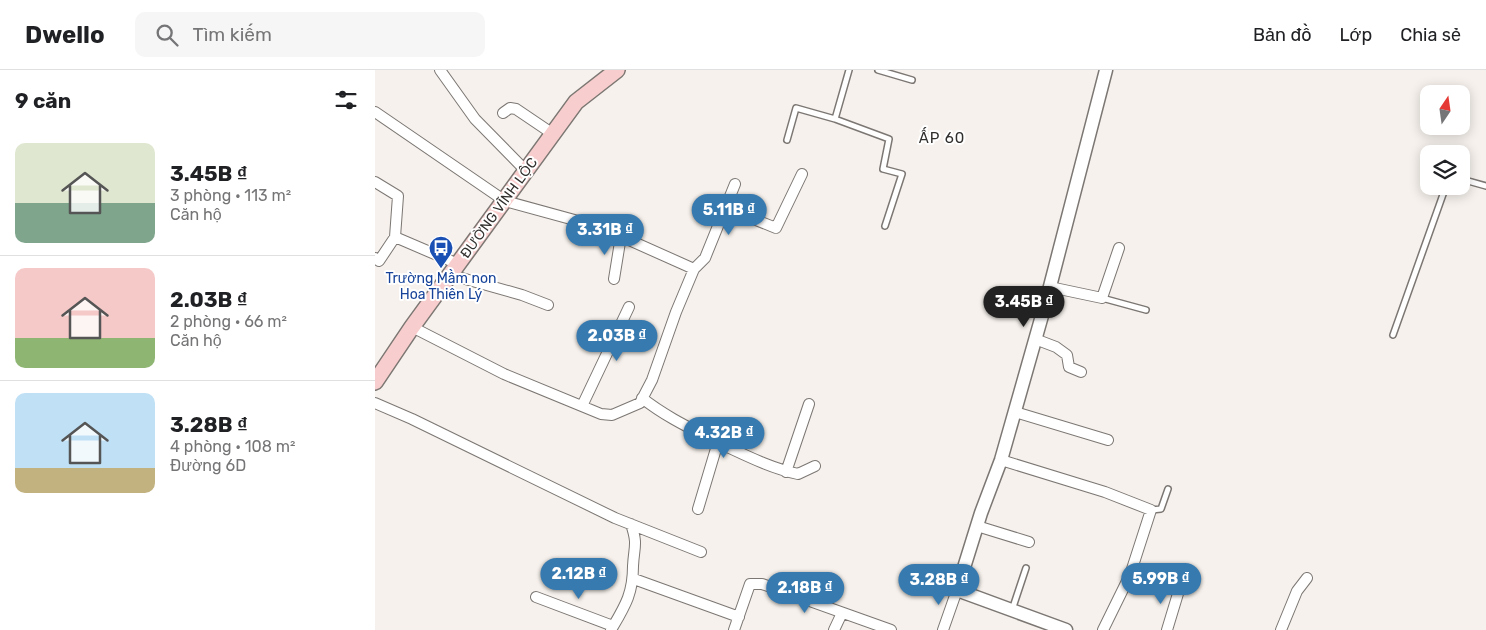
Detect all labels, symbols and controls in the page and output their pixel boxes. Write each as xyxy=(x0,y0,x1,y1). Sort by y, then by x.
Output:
search box xyxy=(135,12,485,57)
text: Dwello xyxy=(25,21,105,49)
icon: search xyxy=(153,21,181,49)
text: Tìm kiếm xyxy=(193,23,272,46)
text: Bản đồ xyxy=(1253,24,1311,46)
text: Lớp xyxy=(1339,24,1372,46)
text: Chia sẻ xyxy=(1400,24,1461,46)
north arrow xyxy=(1420,85,1470,135)
map controls xyxy=(1420,85,1470,195)
icon: filters xyxy=(332,86,360,114)
text: 9 căn xyxy=(15,88,71,113)
district label: ẤP 60 xyxy=(919,127,965,147)
button: layers xyxy=(1420,145,1470,195)
street label: ĐƯỜNG VĨNH LỘC xyxy=(456,154,541,262)
text: 3.45B ₫ xyxy=(170,161,248,186)
icon: home xyxy=(55,163,115,223)
text: 3 phòng · 113 m² xyxy=(170,186,291,205)
pin: 5.11B ₫ xyxy=(683,194,775,236)
text: 5.11B ₫ xyxy=(703,200,755,219)
text: Căn hộ xyxy=(170,205,222,224)
pin: 3.31B ₫ xyxy=(559,214,651,256)
text: 3.31B ₫ xyxy=(577,220,633,239)
bus stop icon: Trường Mầm non Hoa Thiên Lý xyxy=(428,235,454,269)
place label: Trường Mầm non Hoa Thiên Lý xyxy=(386,269,496,303)
pin: 3.45B ₫ xyxy=(978,286,1070,328)
text: 2.03B ₫ xyxy=(170,287,248,312)
icon: home xyxy=(55,288,115,348)
text: 3.45B ₫ xyxy=(994,292,1054,311)
text: 2 phòng · 66 m² xyxy=(170,312,287,331)
pin: 2.03B ₫ xyxy=(571,320,663,362)
text: 2.03B ₫ xyxy=(587,326,647,345)
text: Căn hộ xyxy=(170,331,222,350)
text: 3.28B ₫ xyxy=(170,412,248,437)
icon: home xyxy=(55,413,115,473)
pin: 4.32B ₫ xyxy=(678,416,770,459)
text: 4.32B ₫ xyxy=(694,423,754,442)
text: 4 phòng · 108 m² xyxy=(170,437,295,456)
text: Đường 6D xyxy=(170,456,246,475)
pin: 2.12B ₫ xyxy=(533,558,625,600)
pin: 5.99B ₫ xyxy=(1115,562,1207,605)
text: 2.12B ₫ xyxy=(551,564,607,583)
pin: 3.28B ₫ xyxy=(893,564,985,606)
text: 5.99B ₫ xyxy=(1132,569,1190,588)
text: 3.28B ₫ xyxy=(909,570,969,589)
pin: 2.18B ₫ xyxy=(759,572,851,614)
text: 2.18B ₫ xyxy=(777,578,833,597)

